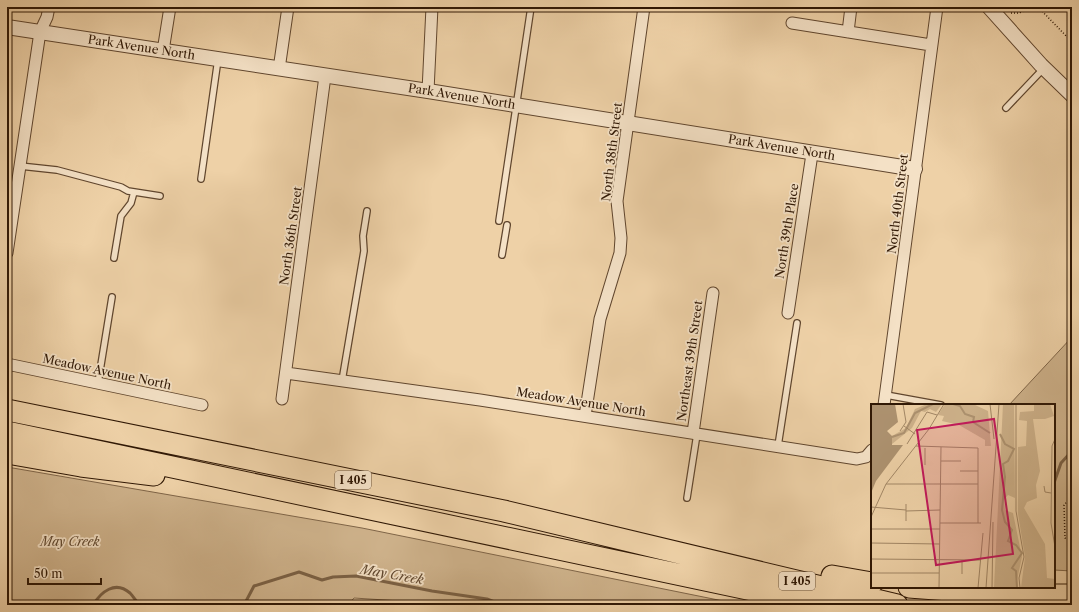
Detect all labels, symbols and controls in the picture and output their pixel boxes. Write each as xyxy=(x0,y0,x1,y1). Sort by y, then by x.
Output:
street label: Park Avenue North xyxy=(87,31,197,63)
street label: Park Avenue North xyxy=(407,80,517,112)
street label: North 38th Street xyxy=(598,101,625,202)
street label: Park Avenue North xyxy=(727,131,837,163)
street label: North 40th Street xyxy=(884,152,911,255)
street label: North 39th Place xyxy=(772,182,801,280)
street label: North 36th Street xyxy=(276,185,305,286)
street label: Northeast 39th Street xyxy=(674,299,706,422)
street label: Meadow Avenue North xyxy=(41,351,173,393)
street label: Meadow Avenue North xyxy=(515,384,647,419)
inset map xyxy=(871,404,1055,588)
road number: I 405 xyxy=(335,471,371,489)
park label: May Creek xyxy=(39,534,100,549)
scale bar xyxy=(28,560,101,586)
water label: May Creek xyxy=(357,560,425,587)
text: 50 m xyxy=(34,566,63,581)
road number: I 405 xyxy=(779,572,815,590)

